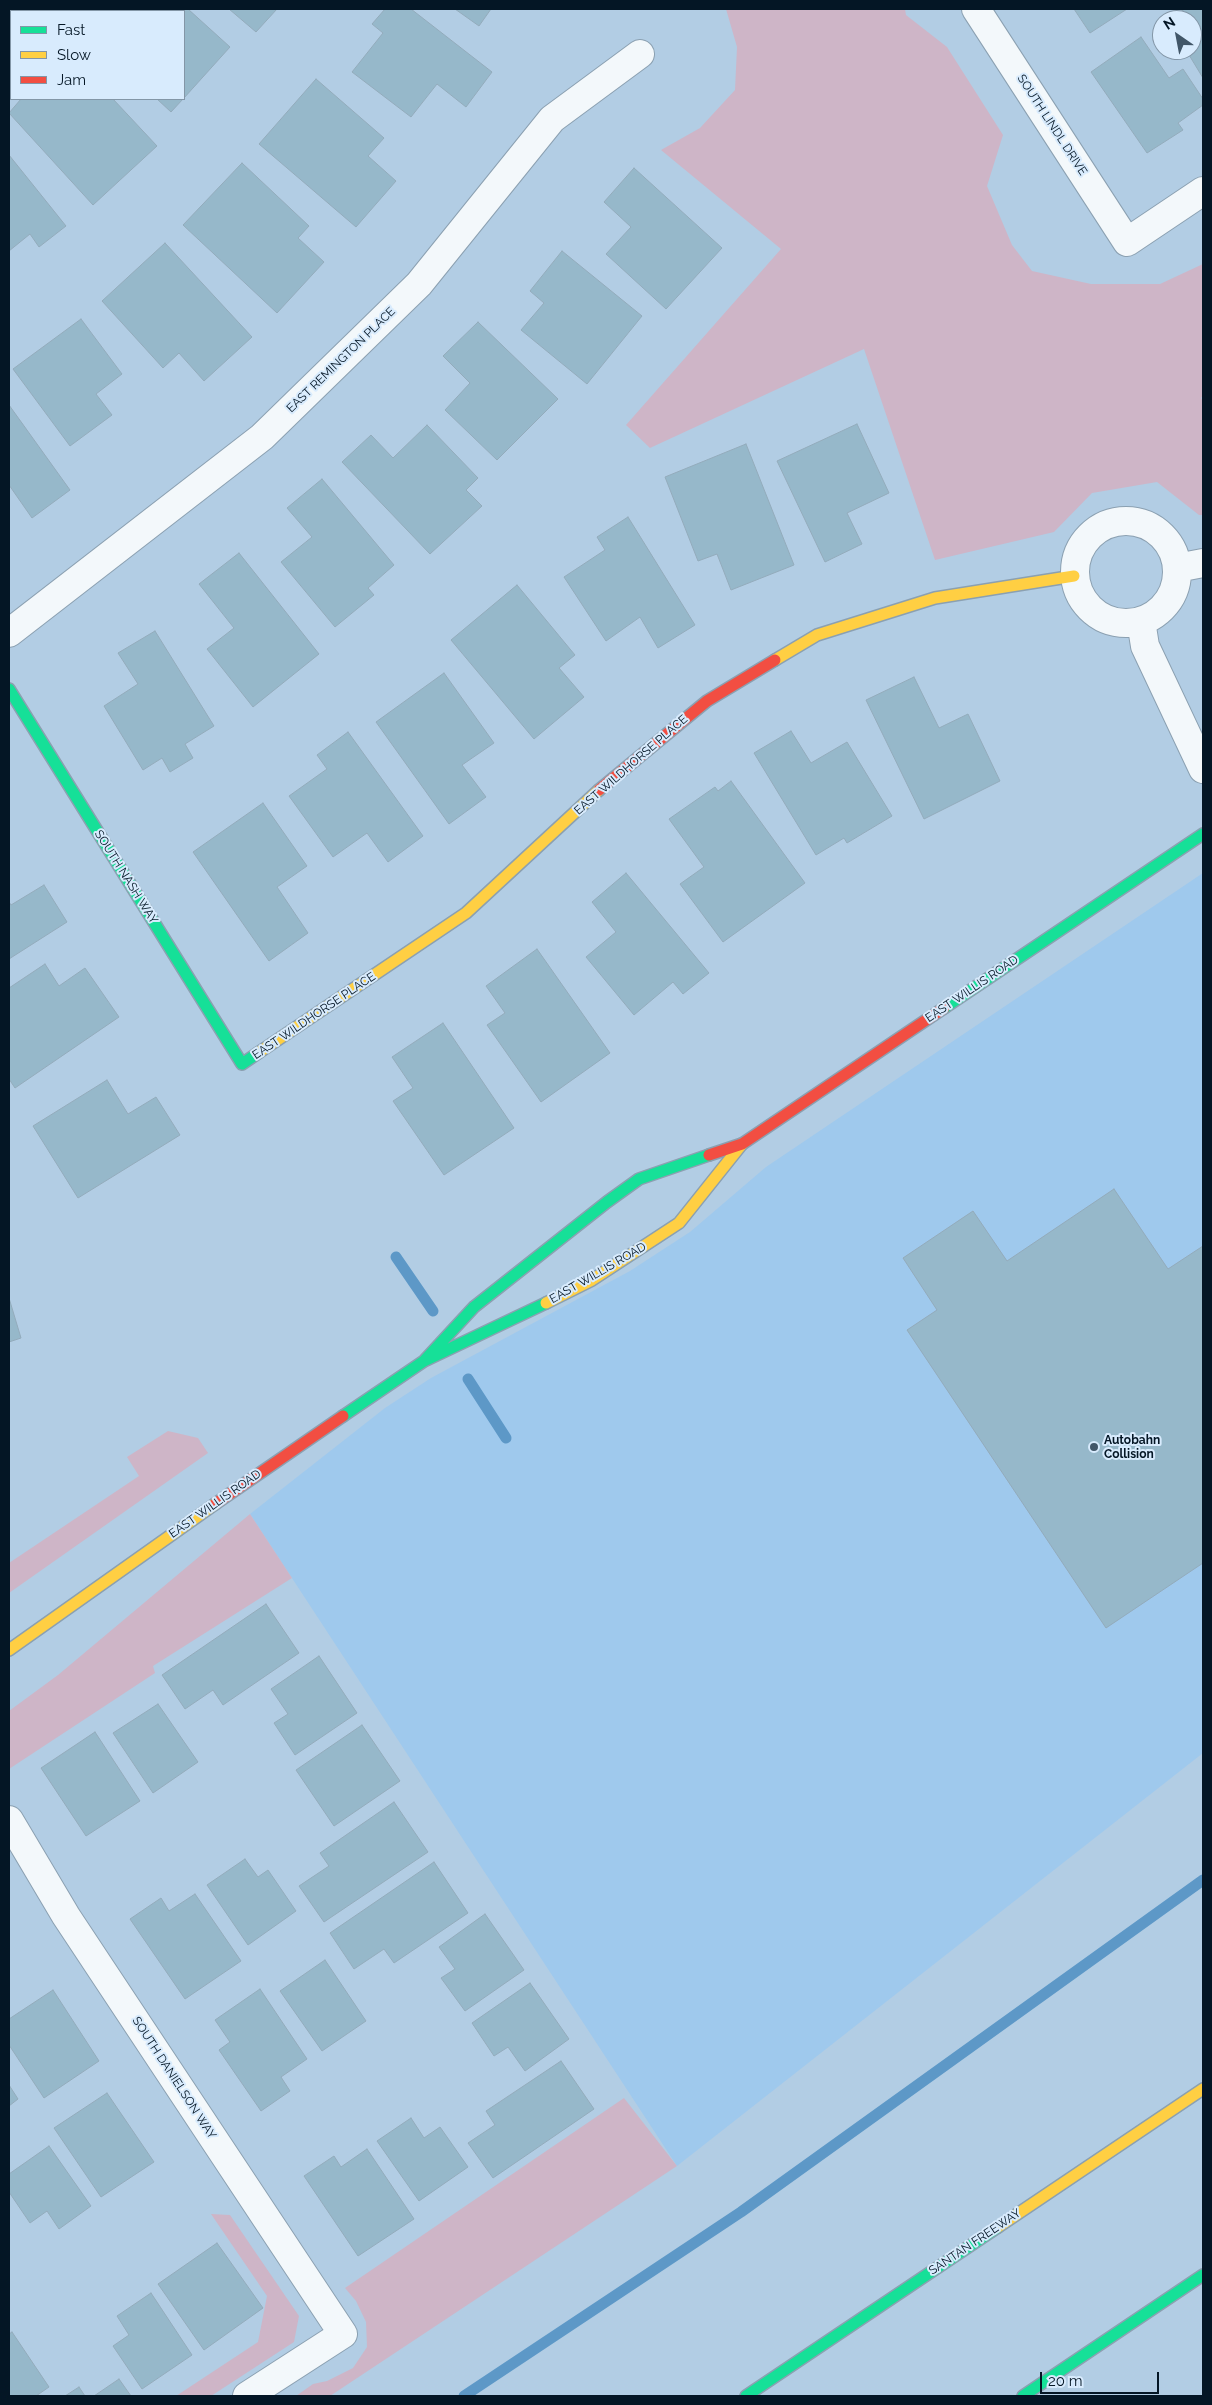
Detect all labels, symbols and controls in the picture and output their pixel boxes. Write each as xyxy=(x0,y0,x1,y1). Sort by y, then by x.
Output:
legend xyxy=(10,10,185,100)
north arrow xyxy=(1152,10,1202,60)
text: N xyxy=(1161,14,1178,33)
text: Fast xyxy=(57,21,85,39)
text: Slow xyxy=(57,46,91,64)
text: Jam xyxy=(57,71,86,89)
street label: SOUTH LINDL DRIVE xyxy=(1014,72,1090,178)
street label: EAST REMINGTON PLACE xyxy=(284,304,398,416)
street label: EAST WILDHORSE PLACE xyxy=(571,712,691,818)
street label: SOUTH NASH WAY xyxy=(91,827,161,927)
street label: EAST WILLIS ROAD xyxy=(923,953,1021,1025)
street label: EAST WILDHORSE PLACE xyxy=(250,969,378,1063)
street label: EAST WILLIS ROAD xyxy=(547,1240,649,1306)
place label: Autobahn Collision xyxy=(1104,1433,1160,1461)
marker: Autobahn Collision xyxy=(1088,1441,1100,1453)
street label: EAST WILLIS ROAD xyxy=(166,1467,264,1541)
street label: SOUTH DANIELSON WAY xyxy=(129,2014,219,2142)
street label: SANTAN FREEWAY xyxy=(926,2206,1024,2278)
scale bar xyxy=(1042,2362,1161,2394)
text: 20 m xyxy=(1048,2372,1083,2390)

